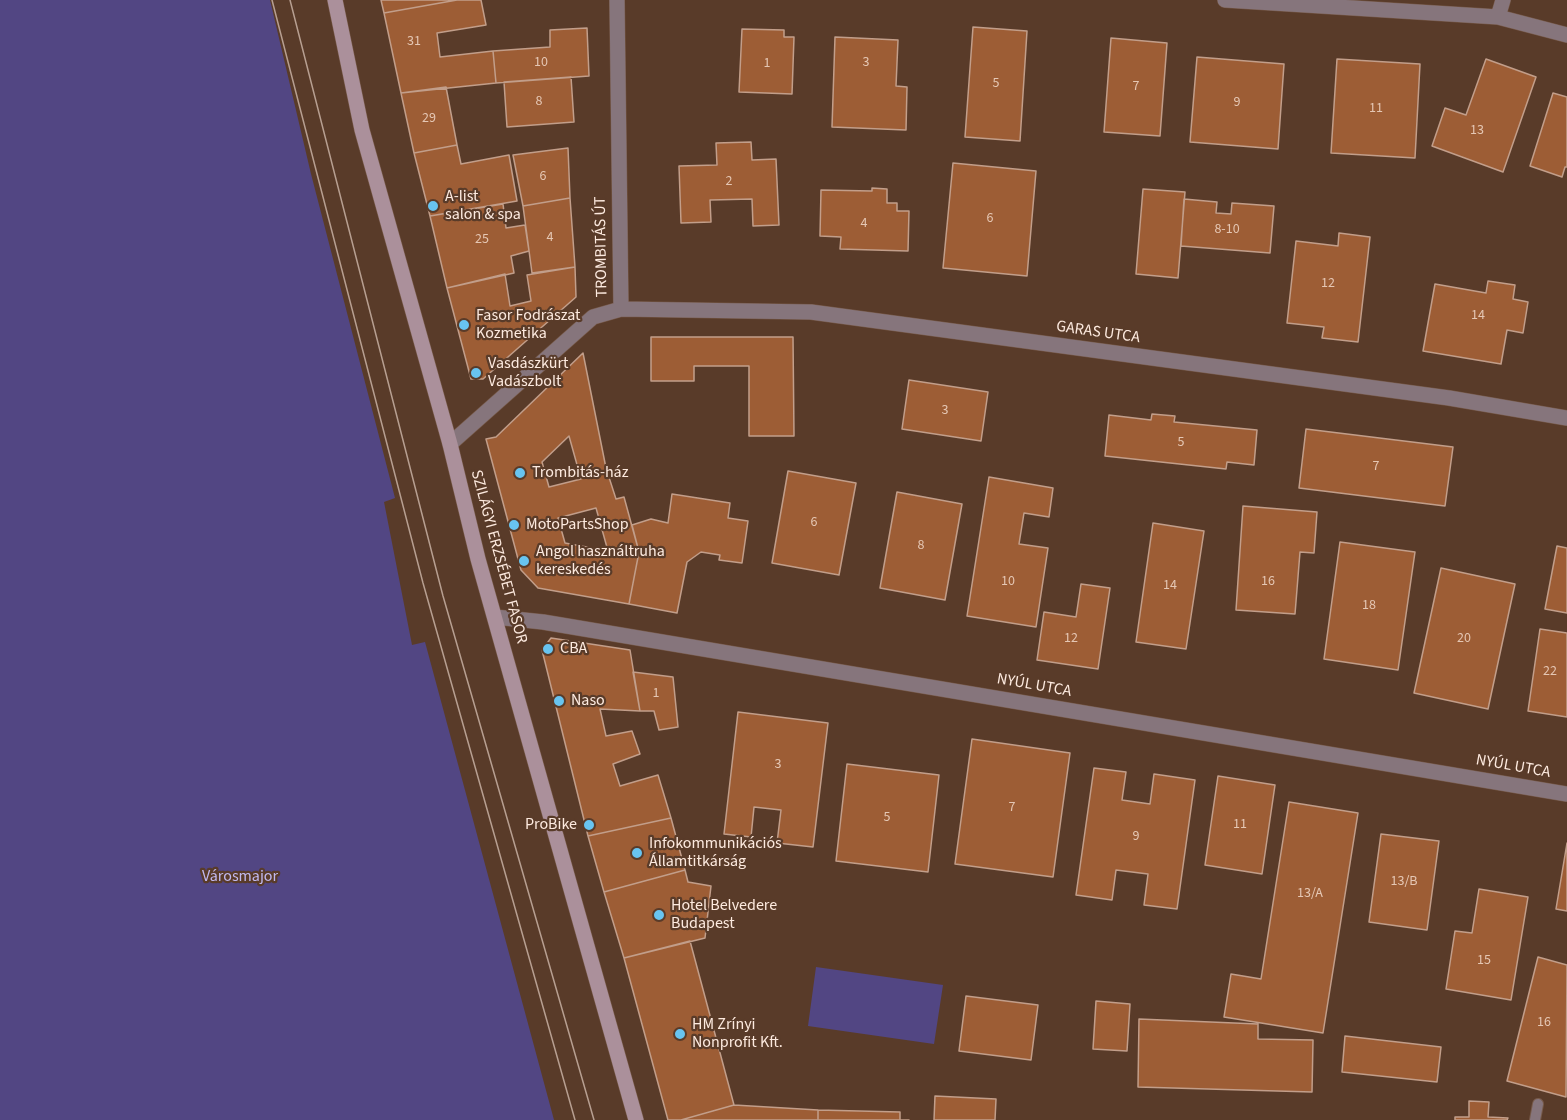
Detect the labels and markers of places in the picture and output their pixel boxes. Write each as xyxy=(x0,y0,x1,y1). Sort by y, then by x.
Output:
place label: A-list salon & spa xyxy=(445,187,521,225)
marker: A-list salon & spa xyxy=(426,199,440,213)
place label: Fasor Fodrászat Kozmetika xyxy=(476,306,580,344)
marker: Fasor Fodrászat Kozmetika xyxy=(457,318,471,332)
place label: Vasdászkürt Vadászbolt xyxy=(488,354,568,392)
marker: Vasdászkürt Vadászbolt xyxy=(469,366,483,380)
place label: Trombitás-ház xyxy=(532,463,628,483)
marker: Trombitás-ház xyxy=(513,466,527,480)
place label: MotoPartsShop xyxy=(526,515,629,535)
marker: MotoPartsShop xyxy=(507,518,521,532)
place label: Angol használtruha kereskedés xyxy=(536,542,665,580)
marker: Angol használtruha kereskedés xyxy=(517,554,531,568)
place label: CBA xyxy=(560,639,587,659)
marker: CBA xyxy=(541,642,555,656)
place label: Naso xyxy=(571,691,605,711)
marker: Naso xyxy=(552,694,566,708)
place label: ProBike xyxy=(525,815,577,835)
marker: ProBike xyxy=(582,818,596,832)
place label: Infokommunikációs Államtitkárság xyxy=(649,834,782,872)
marker: Infokommunikációs Államtitkárság xyxy=(630,846,644,860)
place label: Hotel Belvedere Budapest xyxy=(671,896,777,934)
marker: Hotel Belvedere Budapest xyxy=(652,908,666,922)
place label: HM Zrínyi Nonprofit Kft. xyxy=(692,1015,783,1053)
marker: HM Zrínyi Nonprofit Kft. xyxy=(673,1027,687,1041)

